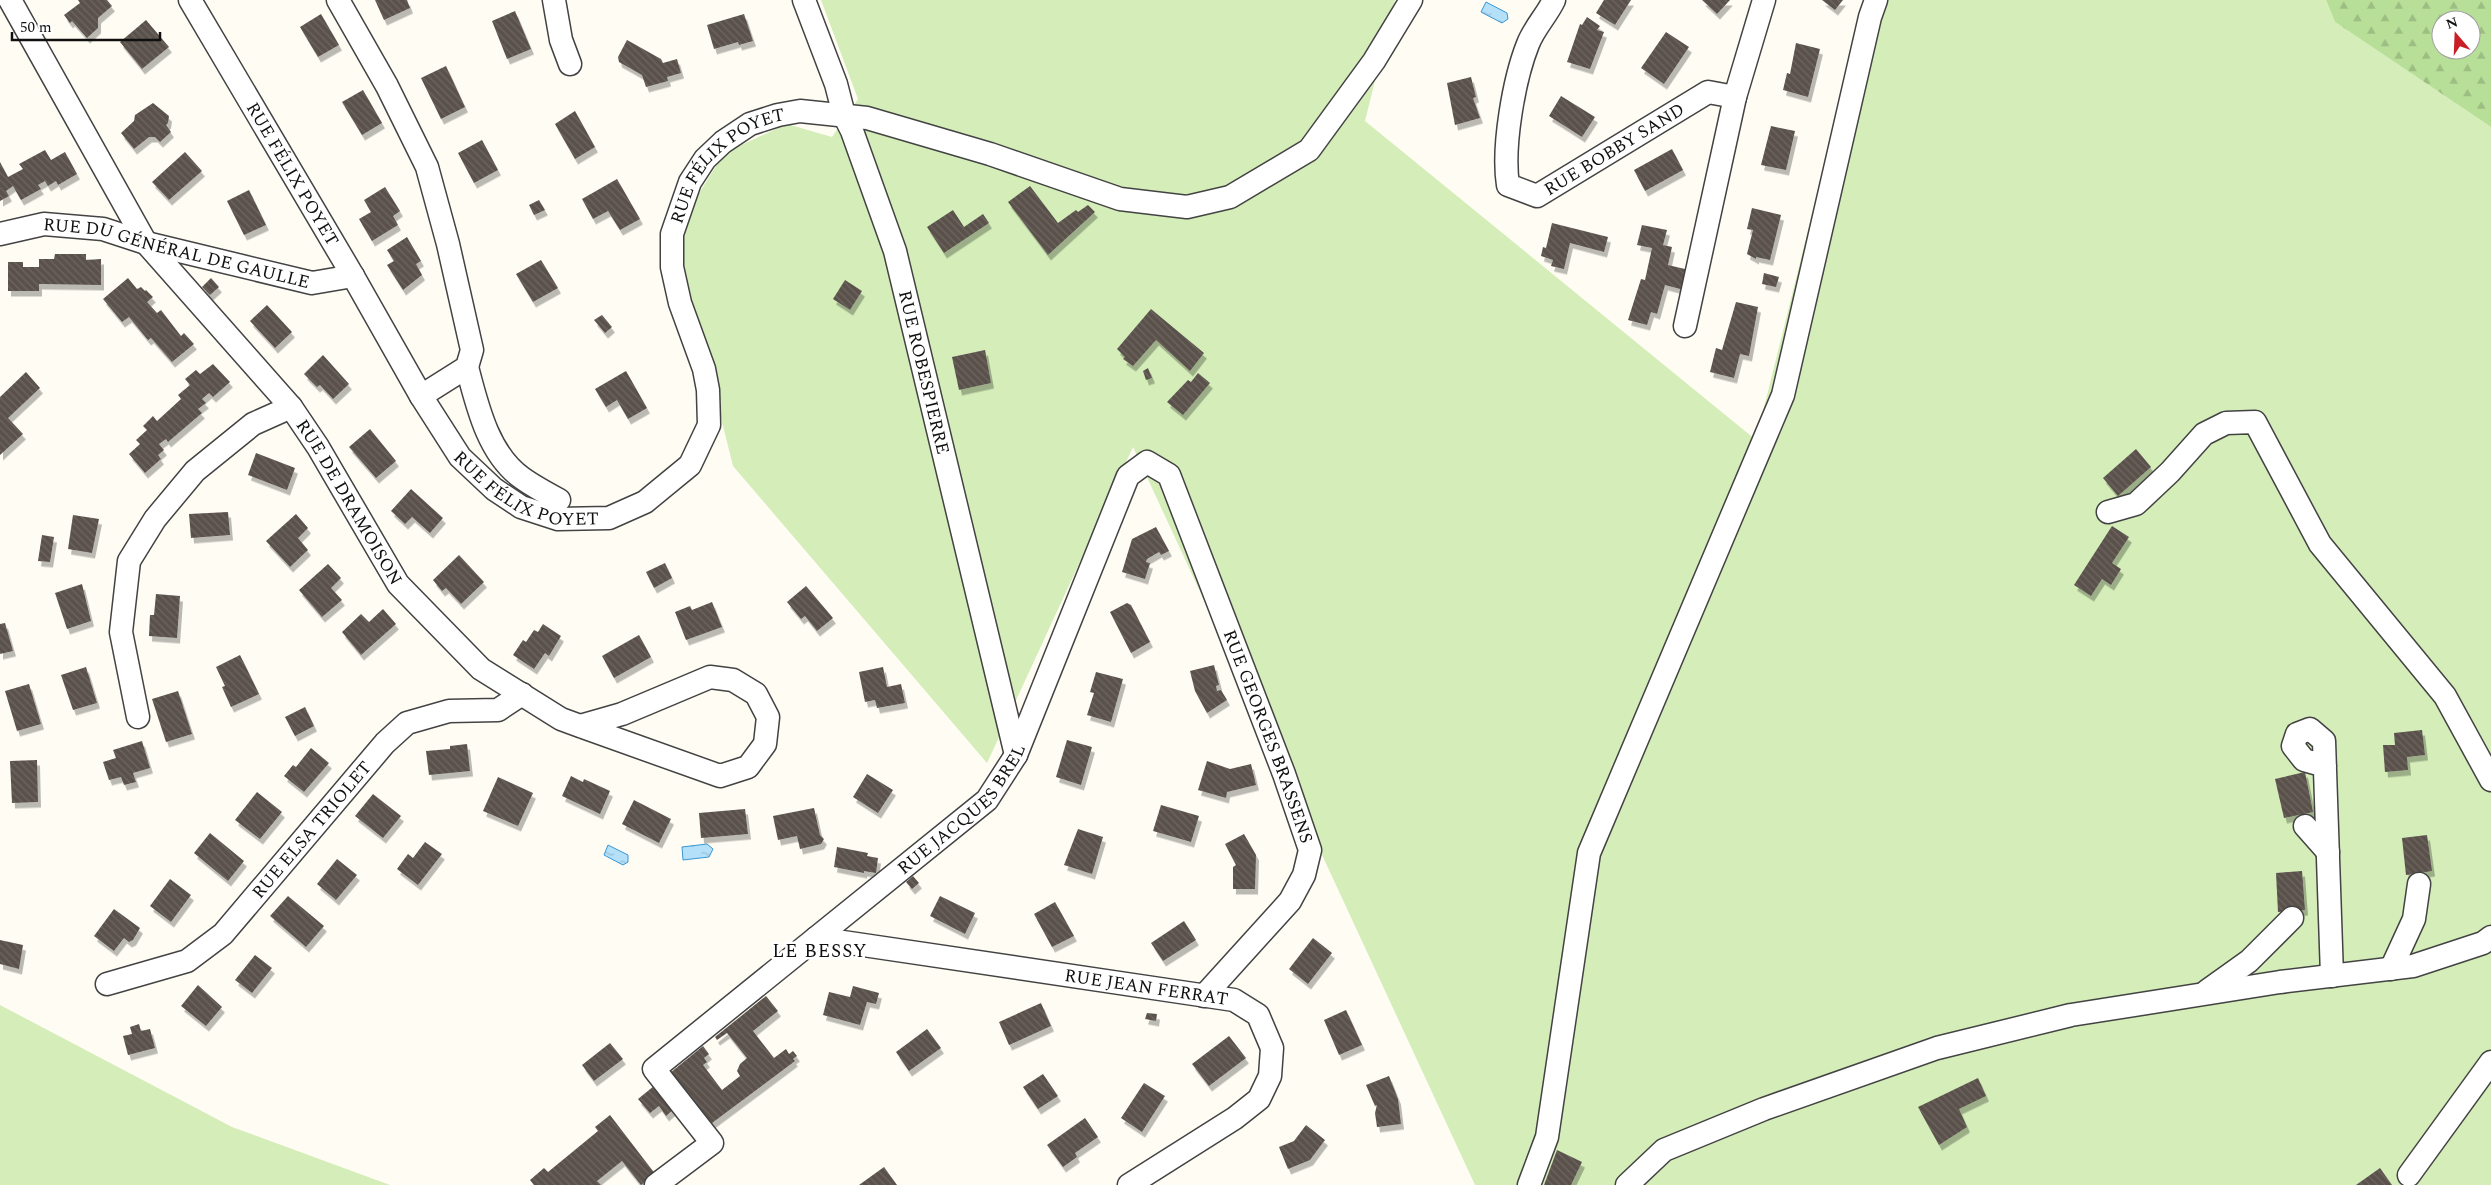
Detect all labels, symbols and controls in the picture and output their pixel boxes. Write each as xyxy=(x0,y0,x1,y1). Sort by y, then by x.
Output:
scale bar xyxy=(12,10,160,42)
north arrow xyxy=(2431,10,2481,60)
text: N xyxy=(2443,11,2461,35)
text: 50 m xyxy=(20,16,52,39)
street label: RUE BOBBY SAND xyxy=(1539,96,1690,203)
street label: RUE FÉLIX POYET xyxy=(239,97,345,251)
street label: RUE FÉLIX POYET xyxy=(664,101,787,227)
street label: RUE DU GÉNÉRAL DE GAULLE xyxy=(42,211,312,296)
street label: RUE ROBESPIERRE xyxy=(891,288,956,457)
street label: RUE DE DRAMOISON xyxy=(289,414,409,590)
street label: RUE FÉLIX POYET xyxy=(447,444,599,534)
street label: RUE GEORGES BRASSENS xyxy=(1216,626,1320,847)
street label: RUE JACQUES BREL xyxy=(891,740,1033,881)
street label: RUE ELSA TRIOLET xyxy=(245,755,378,905)
district label: LE BESSY xyxy=(772,937,868,966)
street label: RUE JEAN FERRAT xyxy=(1063,962,1230,1013)

